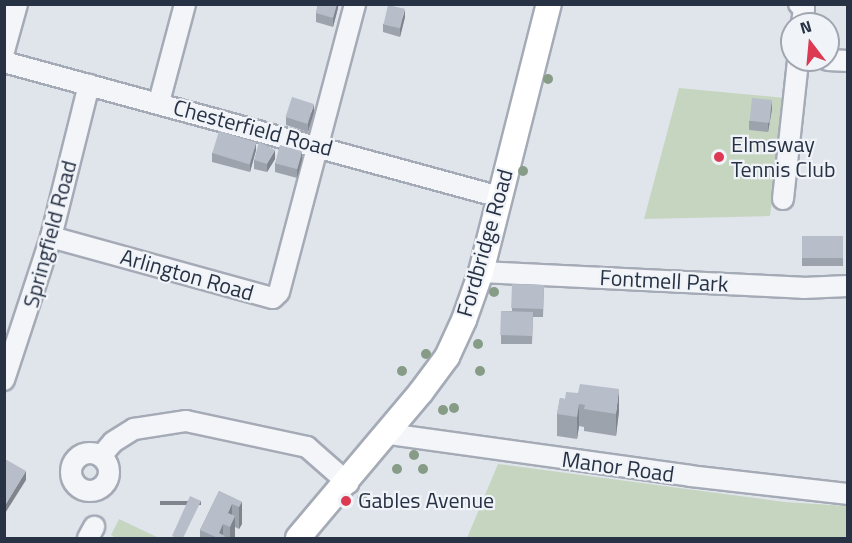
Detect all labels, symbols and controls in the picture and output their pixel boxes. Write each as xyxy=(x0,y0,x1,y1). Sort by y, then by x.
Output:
north arrow xyxy=(780,12,840,72)
text: N xyxy=(797,14,814,40)
street label: Chesterfield Road xyxy=(170,94,336,162)
place label: Elmsway Tennis Club xyxy=(731,131,835,182)
marker: Elmsway Tennis Club xyxy=(712,150,726,164)
street label: Springfield Road xyxy=(18,157,82,311)
street label: Fordbridge Road xyxy=(451,166,519,320)
street label: Arlington Road xyxy=(117,243,257,307)
street label: Fontmell Park xyxy=(599,264,729,298)
street label: Manor Road xyxy=(560,446,676,488)
place label: Gables Avenue xyxy=(358,488,494,514)
marker: Gables Avenue xyxy=(339,494,353,508)

